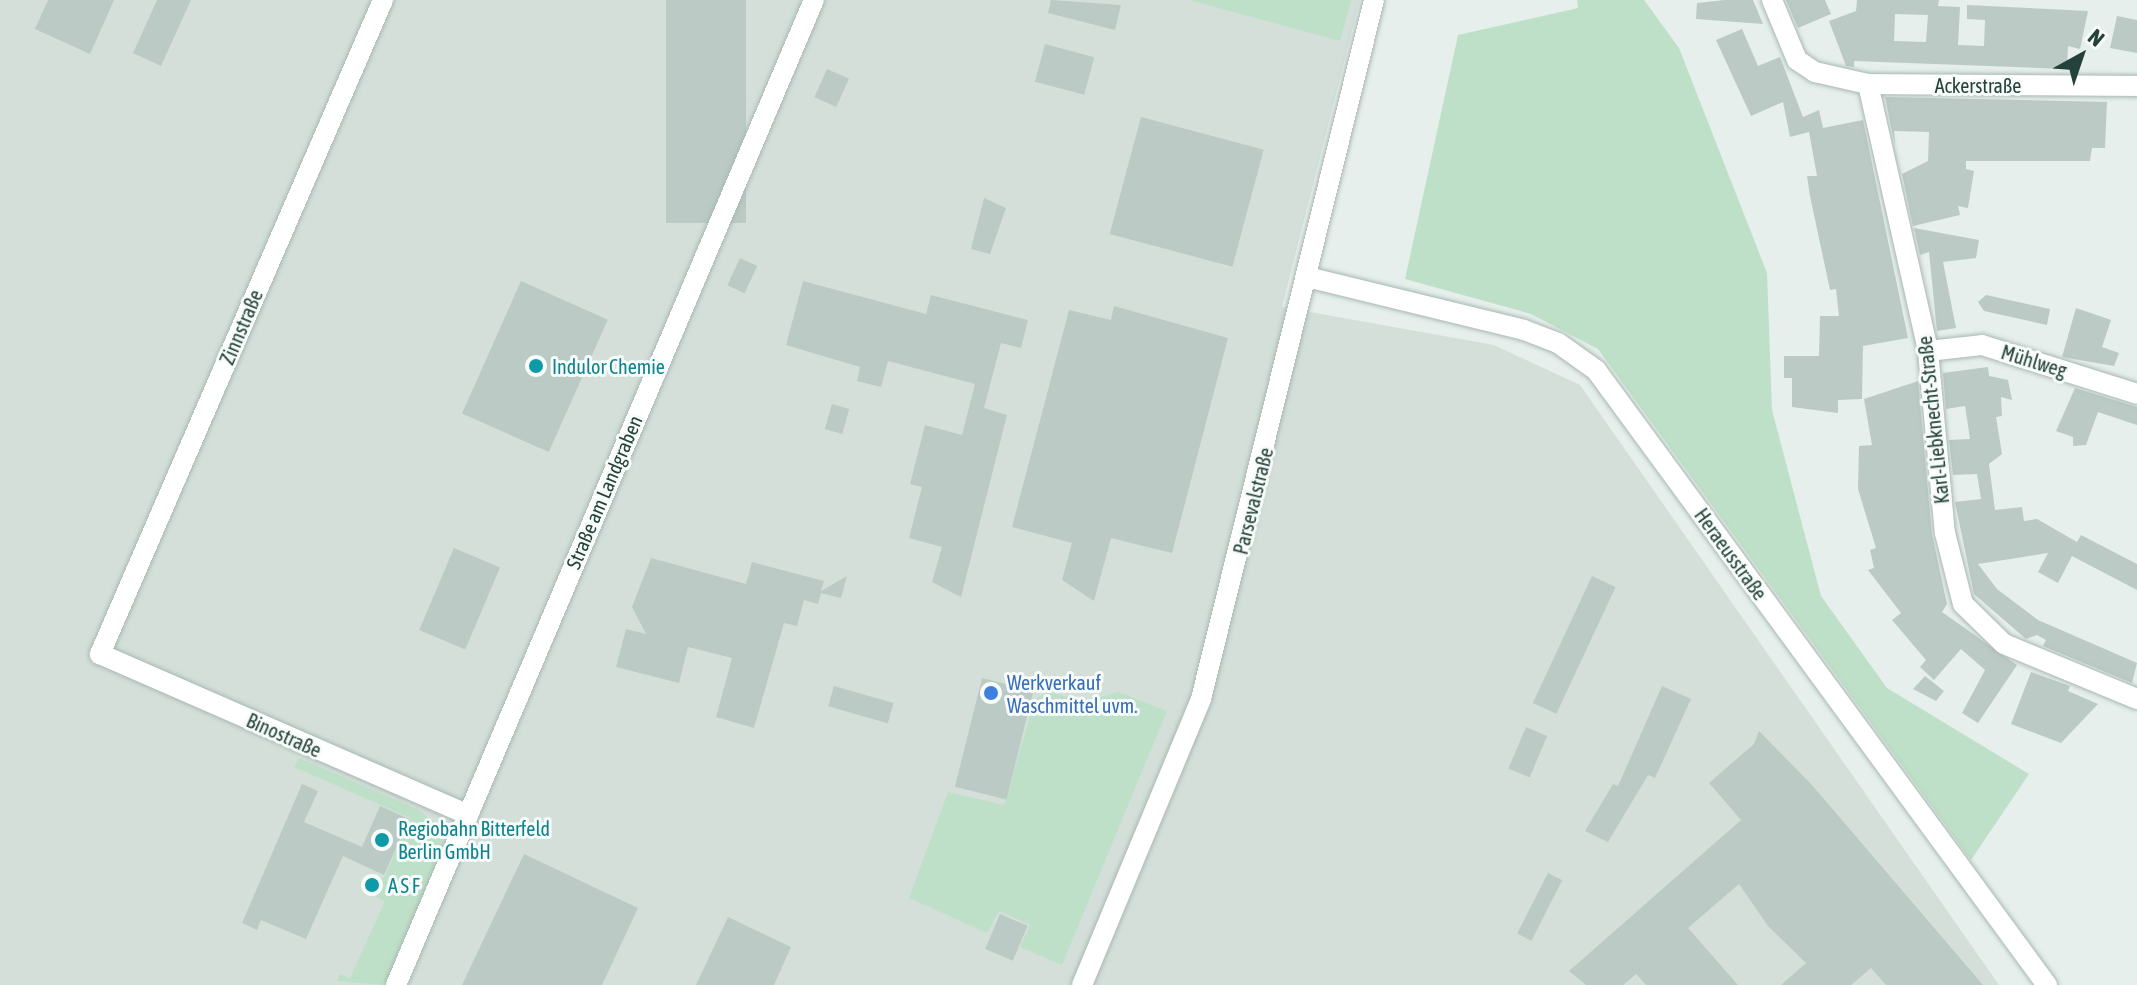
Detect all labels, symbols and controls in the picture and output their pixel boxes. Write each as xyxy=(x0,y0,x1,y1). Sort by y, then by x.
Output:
north arrow xyxy=(2041,16,2121,96)
text: N xyxy=(2083,23,2110,52)
street label: Ackerstraße xyxy=(1935,73,2021,97)
street label: Zinnstraße xyxy=(215,286,267,368)
street label: Karl-Liebknecht-Straße xyxy=(1912,335,1954,505)
street label: Mühlweg xyxy=(1998,340,2070,382)
place label: Indulor Chemie xyxy=(552,354,665,378)
marker: Indulor Chemie xyxy=(527,357,545,375)
street label: Straße am Landgraben xyxy=(561,412,647,572)
street label: Parsevalstraße xyxy=(1228,445,1278,557)
street label: Heraeusstraße xyxy=(1690,504,1772,604)
place label: Werkverkauf Waschmittel uvm. xyxy=(1007,670,1138,717)
marker: Werkverkauf Waschmittel uvm. xyxy=(982,684,1000,702)
street label: Binostraße xyxy=(243,708,325,762)
place label: Regiobahn Bitterfeld Berlin GmbH xyxy=(398,816,550,863)
marker: Regiobahn Bitterfeld Berlin GmbH xyxy=(373,831,391,849)
place label: A S F xyxy=(388,873,420,897)
marker: A S F xyxy=(363,876,381,894)

